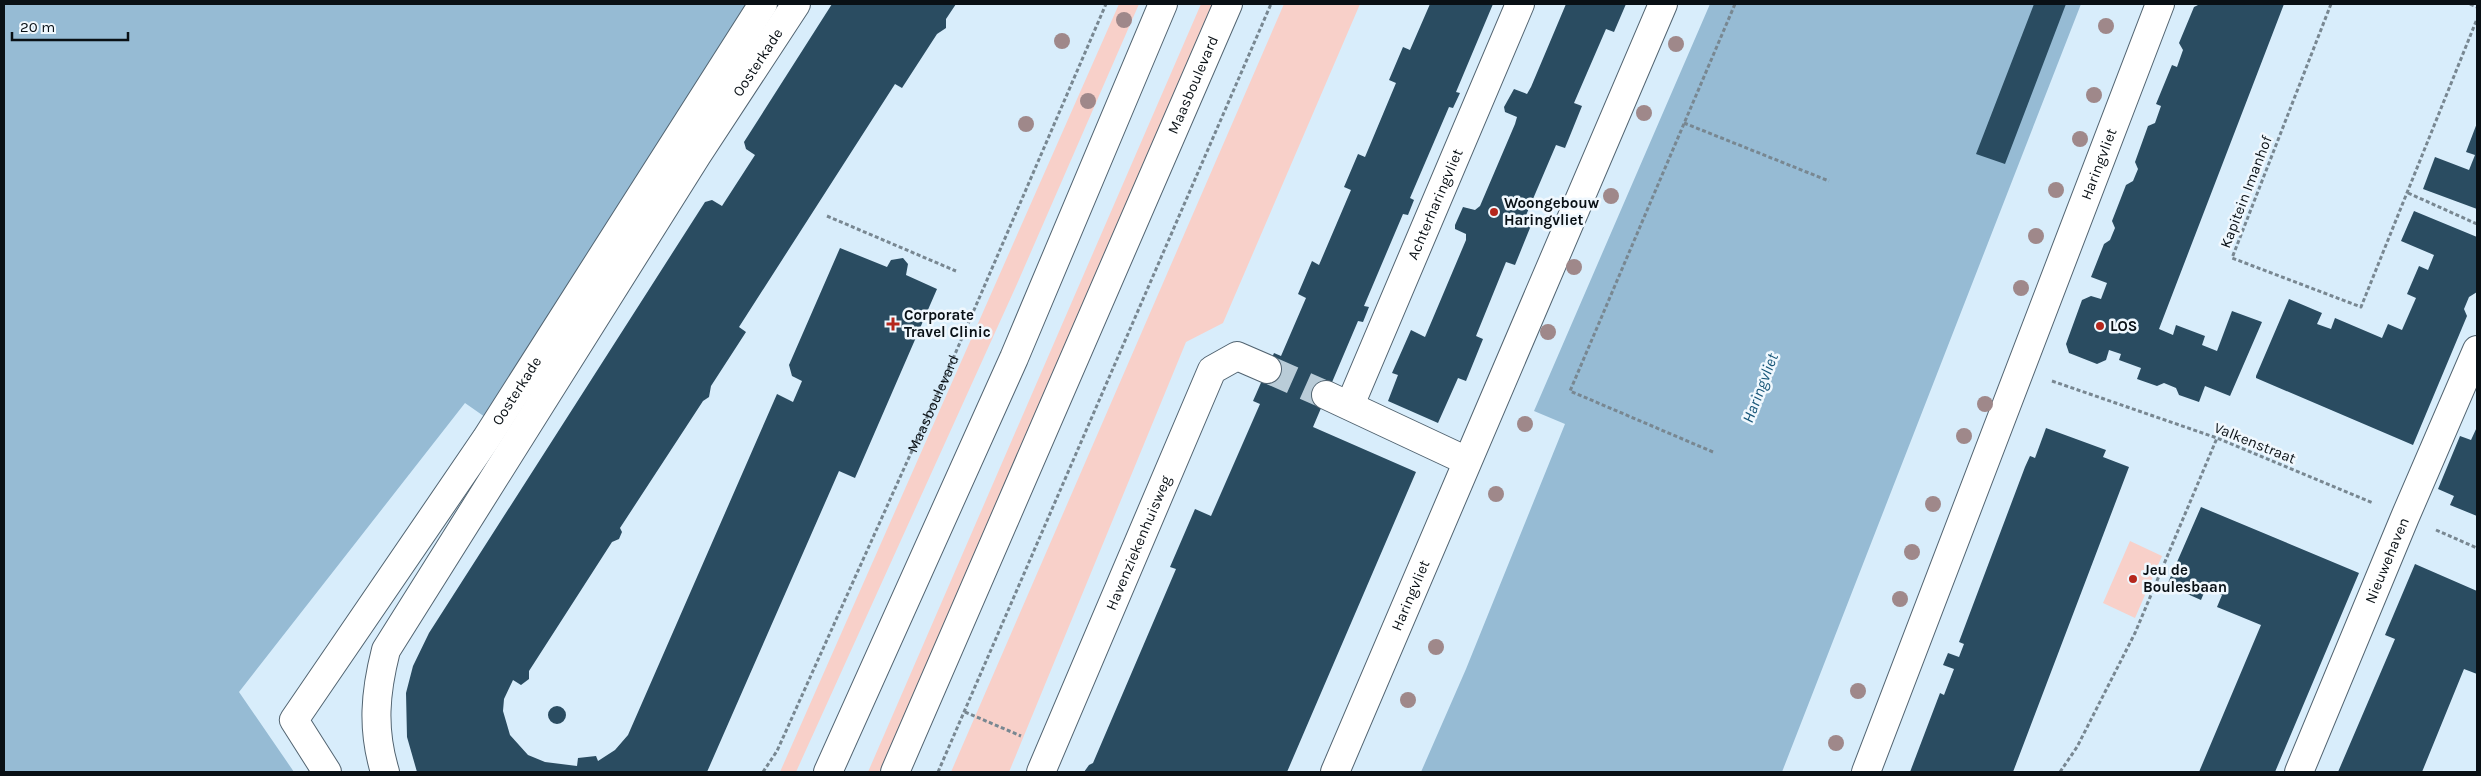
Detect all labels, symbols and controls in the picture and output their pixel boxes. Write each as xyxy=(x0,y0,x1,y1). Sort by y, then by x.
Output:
scale bar xyxy=(12,10,129,42)
text: 20 m xyxy=(20,18,55,36)
street label: Oosterkade xyxy=(729,25,787,100)
street label: Maasboulevard xyxy=(1164,33,1222,137)
street label: Haringvliet xyxy=(2077,125,2121,202)
street label: Kapitein Imanhof xyxy=(2216,132,2276,251)
street label: Achterharingvliet xyxy=(1404,146,1467,262)
place label: Woongebouw Haringvliet xyxy=(1504,194,1600,229)
marker: Woongebouw Haringvliet xyxy=(1488,206,1500,218)
place label: Corporate Travel Clinic xyxy=(904,306,991,341)
marker: Corporate Travel Clinic xyxy=(886,317,900,331)
place label: LOS xyxy=(2110,317,2137,335)
marker: LOS xyxy=(2094,320,2106,332)
water label: Haringvliet xyxy=(1738,350,1782,425)
street label: Maasboulevard xyxy=(903,352,963,455)
street label: Oosterkade xyxy=(488,353,545,429)
street label: Valkenstraat xyxy=(2211,418,2299,468)
street label: Havenziekenhuisweg xyxy=(1102,472,1175,613)
street label: Nieuwehaven xyxy=(2361,515,2413,606)
street label: Haringvliet xyxy=(1387,557,1434,634)
place label: Jeu de Boulesbaan xyxy=(2143,561,2227,596)
marker: Jeu de Boulesbaan xyxy=(2127,573,2139,585)

